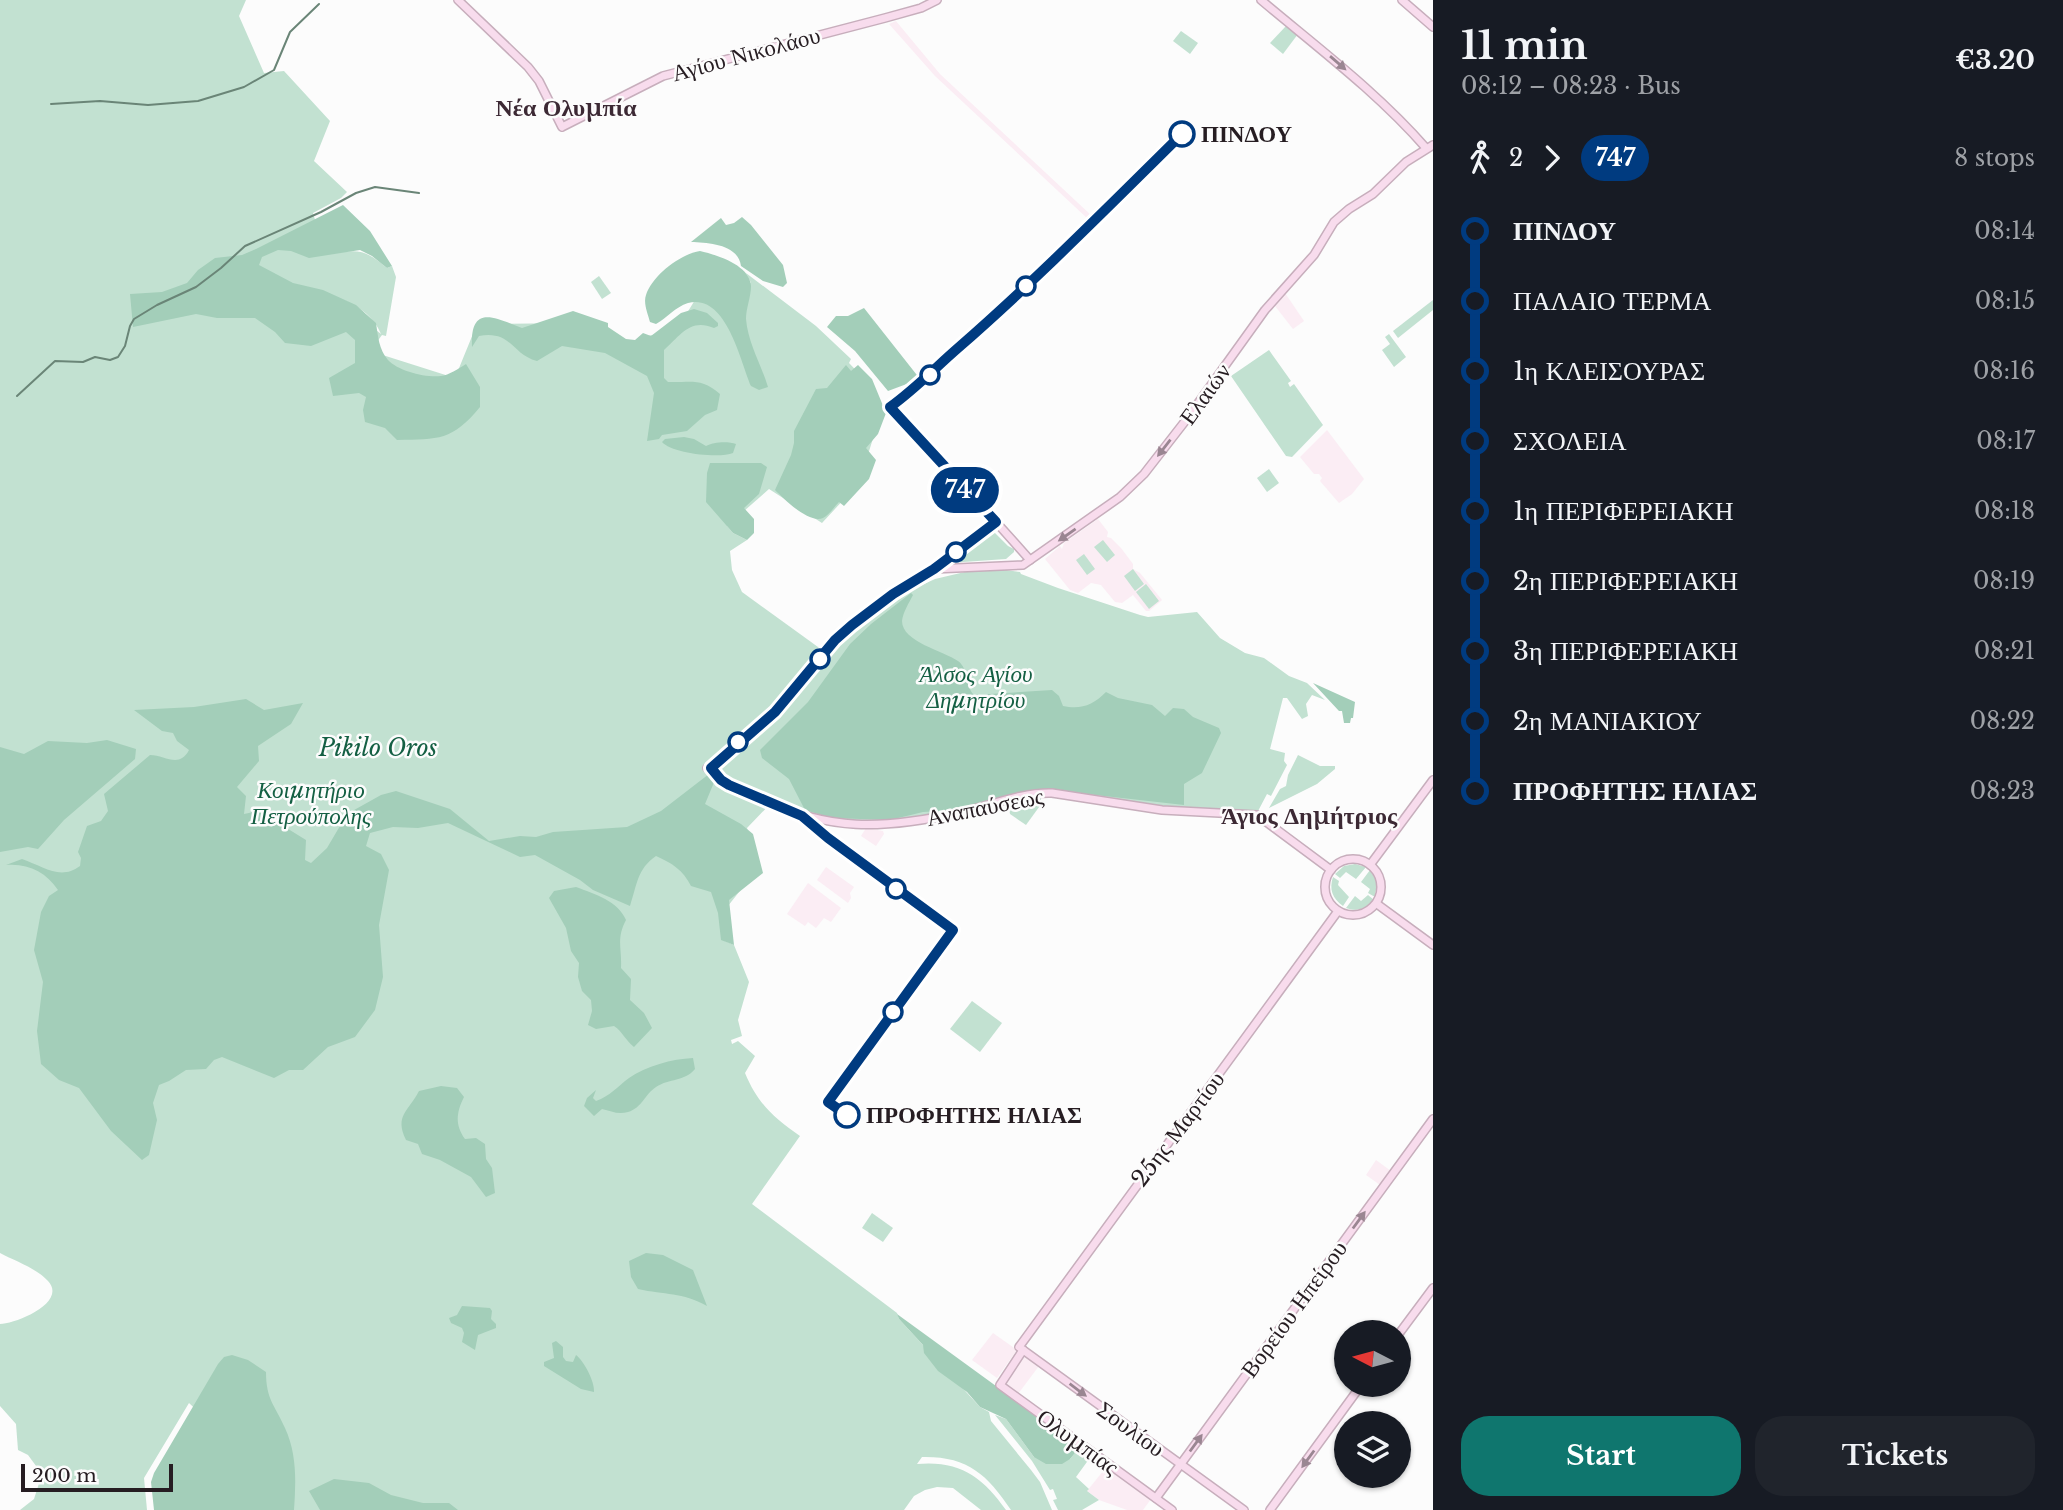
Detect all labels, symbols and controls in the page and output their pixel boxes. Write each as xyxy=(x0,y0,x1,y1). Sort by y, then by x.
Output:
street label: Αγίου Νικολάου xyxy=(669,21,823,87)
text: 11 min xyxy=(1461,22,1588,69)
text: €3.20 xyxy=(1955,44,2035,76)
one-way arrow xyxy=(1329,54,1346,70)
text: 08:12 – 08:23 · Bus xyxy=(1461,72,1681,100)
district label: Νέα Ολυμπία xyxy=(495,93,637,122)
place label: ΠΙΝΔΟΥ xyxy=(1201,120,1293,148)
marker: ΠΙΝΔΟΥ xyxy=(1169,121,1195,147)
icon: walk xyxy=(1461,139,1499,177)
icon: forward xyxy=(1533,139,1571,177)
text: 747 xyxy=(1595,143,1635,172)
text: 2 xyxy=(1509,144,1523,172)
text: 8 stops xyxy=(1954,144,2035,172)
text: ΠΙΝΔΟΥ xyxy=(1513,215,1616,247)
text: 08:14 xyxy=(1974,217,2035,245)
unlabelled marker xyxy=(1016,276,1036,296)
text: ΠΑΛΑΙΟ ΤΕΡΜΑ xyxy=(1513,285,1711,317)
text: 08:15 xyxy=(1975,287,2035,315)
text: 1η ΚΛΕΙΣΟΥΡΑΣ xyxy=(1513,355,1705,387)
text: 08:16 xyxy=(1973,357,2035,385)
street label: Ελαιών xyxy=(1173,358,1237,430)
unlabelled marker xyxy=(920,365,940,385)
text: ΣΧΟΛΕΙΑ xyxy=(1513,425,1627,457)
text: 08:17 xyxy=(1976,427,2035,455)
one-way arrow xyxy=(1156,438,1171,456)
line badge: 747 xyxy=(925,467,1005,513)
text: 747 xyxy=(945,475,985,504)
text: 1η ΠΕΡΙΦΕΡΕΙΑΚΗ xyxy=(1513,495,1734,527)
text: 08:18 xyxy=(1974,497,2035,525)
one-way arrow xyxy=(1058,528,1076,542)
unlabelled marker xyxy=(946,542,966,562)
text: 2η ΠΕΡΙΦΕΡΕΙΑΚΗ xyxy=(1513,565,1738,597)
text: 08:19 xyxy=(1973,567,2035,595)
text: 3η ΠΕΡΙΦΕΡΕΙΑΚΗ xyxy=(1513,635,1738,667)
text: 08:21 xyxy=(1974,637,2035,665)
unlabelled marker xyxy=(810,649,830,669)
park label: Άλσος Αγίου Δημητρίου xyxy=(917,660,1033,714)
text: 2η ΜΑΝΙΑΚΙΟΥ xyxy=(1513,705,1702,737)
text: 08:22 xyxy=(1970,707,2035,735)
unlabelled marker xyxy=(728,732,748,752)
park label: Pikilo Oros xyxy=(318,734,438,762)
text: ΠΡΟΦΗΤΗΣ ΗΛΙΑΣ xyxy=(1513,775,1757,807)
park label: Κοιμητήριο Πετρούπολης xyxy=(250,776,372,830)
text: 08:23 xyxy=(1970,777,2035,805)
street label: Αναπαύσεως xyxy=(924,782,1046,832)
district label: Άγιος Δημήτριος xyxy=(1221,801,1398,830)
unlabelled marker xyxy=(886,879,906,899)
unlabelled marker xyxy=(883,1002,903,1022)
street label: 25ης Μαρτίου xyxy=(1126,1066,1230,1192)
place label: ΠΡΟΦΗΤΗΣ ΗΛΙΑΣ xyxy=(866,1101,1082,1129)
marker: ΠΡΟΦΗΤΗΣ ΗΛΙΑΣ xyxy=(834,1102,860,1128)
one-way arrow xyxy=(1352,1211,1366,1229)
street label: Βορείου Ηπείρου xyxy=(1235,1235,1353,1383)
north arrow xyxy=(1334,1320,1410,1396)
map controls xyxy=(1334,1320,1411,1488)
one-way arrow xyxy=(1069,1383,1087,1397)
street label: Σουλίου xyxy=(1092,1395,1170,1463)
street label: Ολυμπίας xyxy=(1032,1403,1124,1481)
button: layers xyxy=(1334,1411,1411,1488)
button: Start xyxy=(1461,1416,1741,1496)
button: Tickets xyxy=(1755,1416,2035,1496)
one-way arrow xyxy=(1189,1434,1203,1452)
one-way arrow xyxy=(1301,1450,1315,1468)
scale bar xyxy=(21,1461,173,1493)
text: 200 m xyxy=(32,1464,97,1487)

